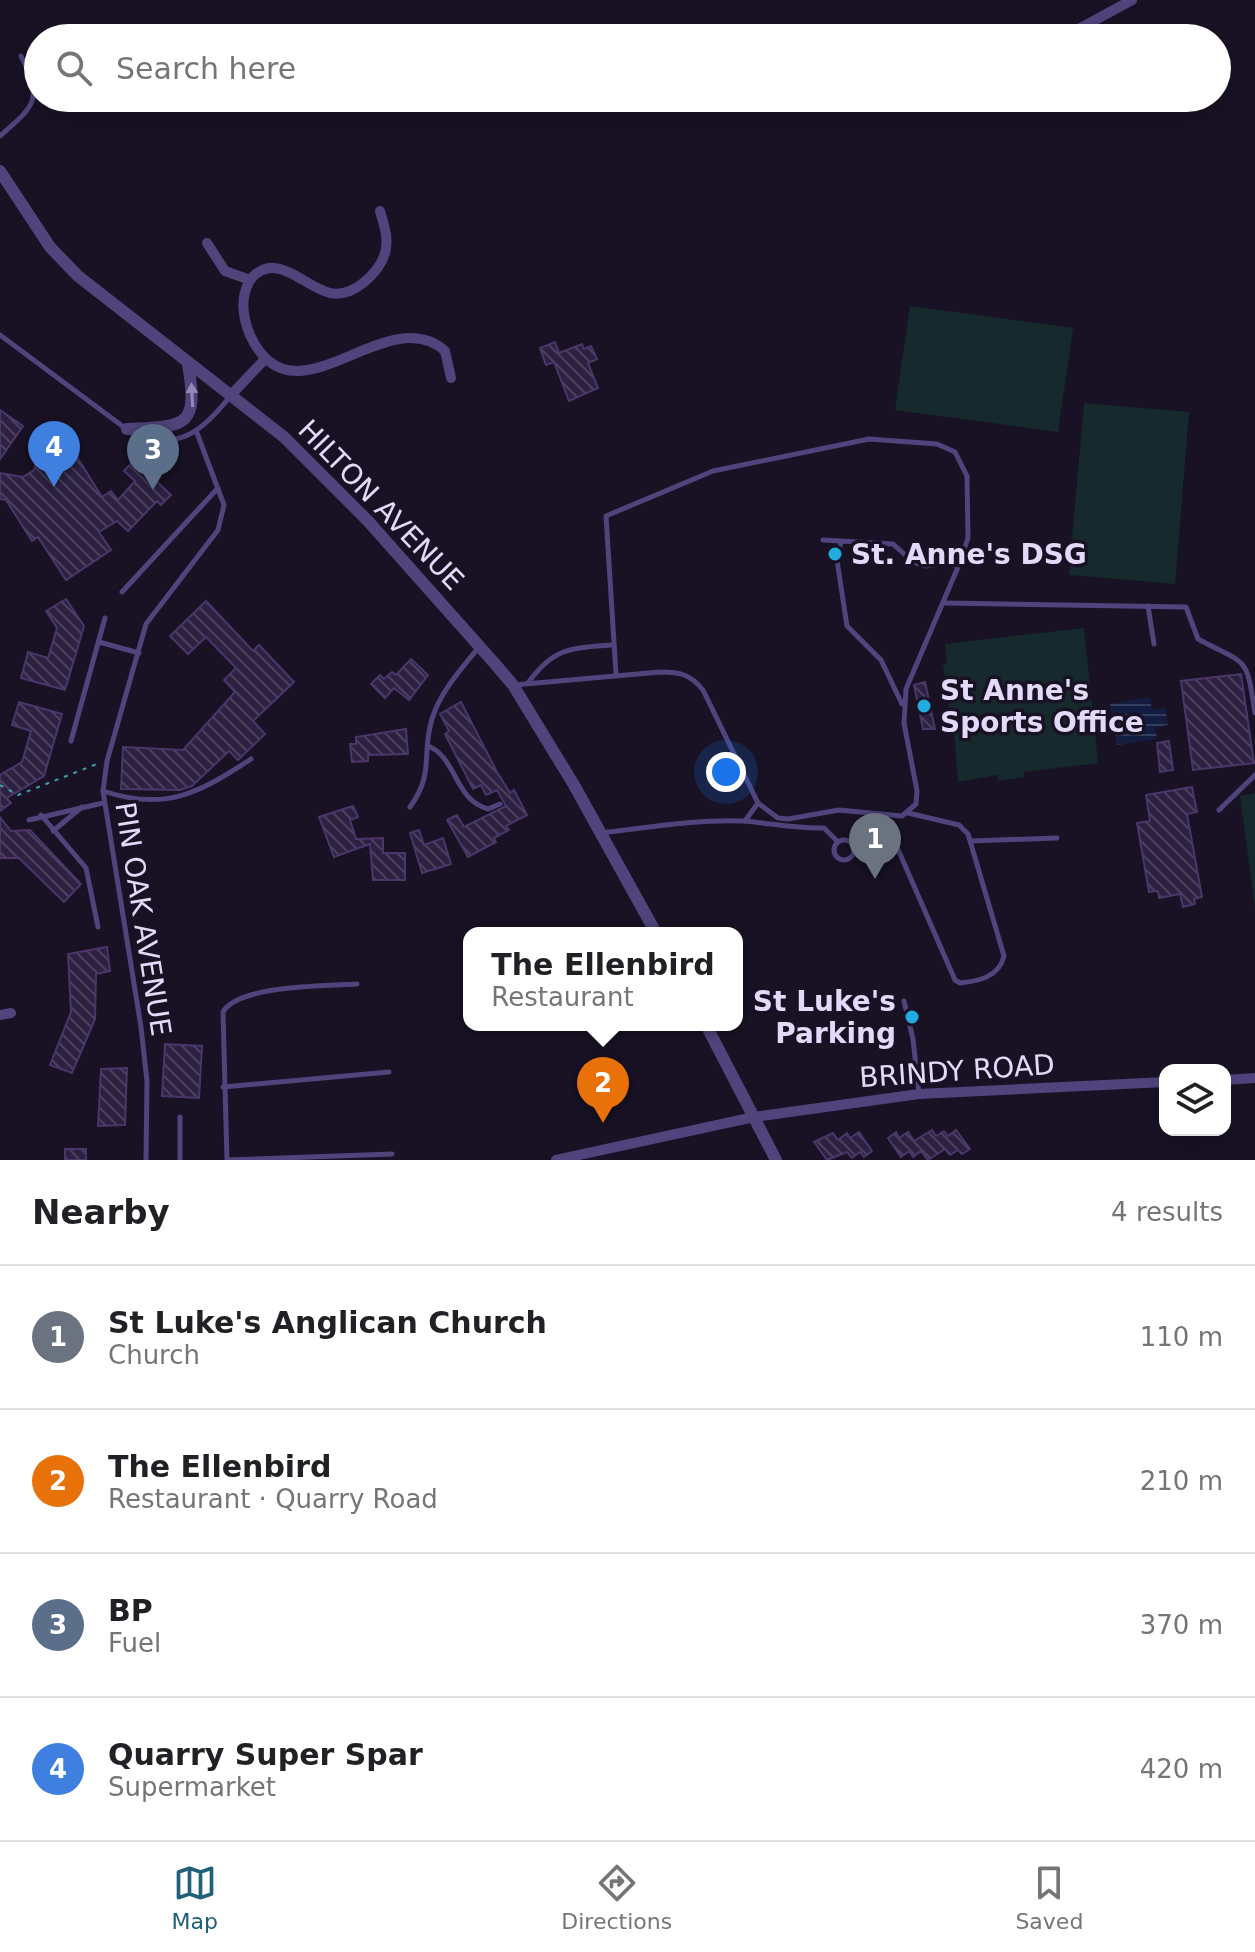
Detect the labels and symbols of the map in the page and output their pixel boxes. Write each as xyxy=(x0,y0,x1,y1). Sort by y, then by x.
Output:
one-way arrow xyxy=(185,382,198,407)
street label: HILTON AVENUE xyxy=(292,413,470,597)
pin: 4 xyxy=(28,421,80,487)
pin: 3 xyxy=(127,424,179,490)
place label: St. Anne's DSG xyxy=(851,538,1087,571)
marker: St. Anne's DSG xyxy=(826,545,844,563)
place label: St Anne's Sports Office xyxy=(940,674,1144,739)
marker: St Anne's Sports Office xyxy=(915,697,933,715)
your location xyxy=(706,752,746,792)
street label: PIN OAK AVENUE xyxy=(108,800,178,1038)
pin: 1 xyxy=(849,813,901,879)
place label: St Luke's Parking xyxy=(753,985,896,1050)
marker: St Luke's Parking xyxy=(903,1008,921,1026)
street label: BRINDY ROAD xyxy=(858,1048,1056,1094)
pin: 2 xyxy=(577,1057,629,1123)

